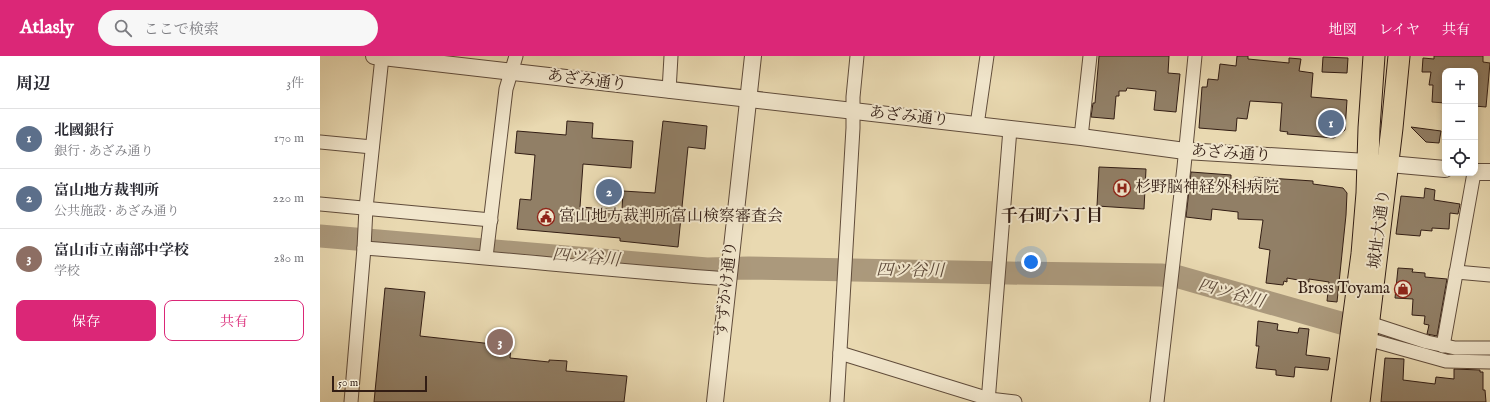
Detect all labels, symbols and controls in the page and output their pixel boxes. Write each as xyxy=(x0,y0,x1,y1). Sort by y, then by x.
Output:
search box xyxy=(98,10,378,46)
text: Atlasly xyxy=(20,16,74,40)
icon: search xyxy=(112,17,134,39)
text: ここで検索 xyxy=(144,20,219,39)
text: 地図 xyxy=(1329,21,1357,39)
text: レイヤ xyxy=(1379,21,1420,39)
text: 共有 xyxy=(1442,21,1470,39)
street label: あざみ通り xyxy=(546,66,628,96)
map controls xyxy=(1442,68,1478,176)
button: + xyxy=(1442,68,1478,104)
text: 周辺 xyxy=(16,74,50,95)
text: 3件 xyxy=(286,75,304,92)
street label: あざみ通り xyxy=(868,103,950,131)
button: − xyxy=(1442,104,1478,140)
pin: 1 xyxy=(1318,108,1344,138)
text: 北國銀行 xyxy=(54,121,114,140)
text: 1 xyxy=(27,130,31,147)
text: 170 m xyxy=(274,130,304,147)
button: locate xyxy=(1442,140,1478,176)
street label: あざみ通り xyxy=(1190,141,1272,167)
text: 銀行 · あざみ通り xyxy=(54,143,154,160)
pin: 2 xyxy=(596,177,622,207)
hospital icon: 杉野脳神経外科病院 xyxy=(1112,178,1132,198)
place label: 杉野脳神経外科病院 xyxy=(1135,178,1279,198)
text: 富山地方裁判所 xyxy=(54,181,159,200)
street label: 城址大通り xyxy=(1365,188,1395,270)
text: 2 xyxy=(26,190,32,207)
text: 220 m xyxy=(273,190,304,207)
text: 公共施設 · あざみ通り xyxy=(54,203,180,220)
district label: 千石町六丁目 xyxy=(1001,206,1103,227)
public building icon: 富山地方裁判所富山検察審査会 xyxy=(536,207,556,227)
place label: 富山地方裁判所富山検察審査会 xyxy=(559,207,783,227)
street label: すずかけ通り xyxy=(712,240,742,338)
text: 富山市立南部中学校 xyxy=(54,241,189,260)
water label: 四ツ谷川 xyxy=(551,245,623,272)
text: 3 xyxy=(27,250,31,267)
text: 280 m xyxy=(274,250,304,267)
your location xyxy=(1021,252,1041,272)
water label: 四ツ谷川 xyxy=(876,260,946,282)
text: 学校 xyxy=(54,263,80,280)
water label: 四ツ谷川 xyxy=(1195,275,1268,313)
place label: Bross Toyama xyxy=(1298,279,1390,299)
shop icon: Bross Toyama xyxy=(1393,279,1413,299)
button: 保存 xyxy=(16,300,156,341)
button: 共有 xyxy=(164,300,304,341)
pin: 3 xyxy=(487,327,513,357)
scale bar xyxy=(332,374,427,393)
text: 50 m xyxy=(338,376,358,390)

